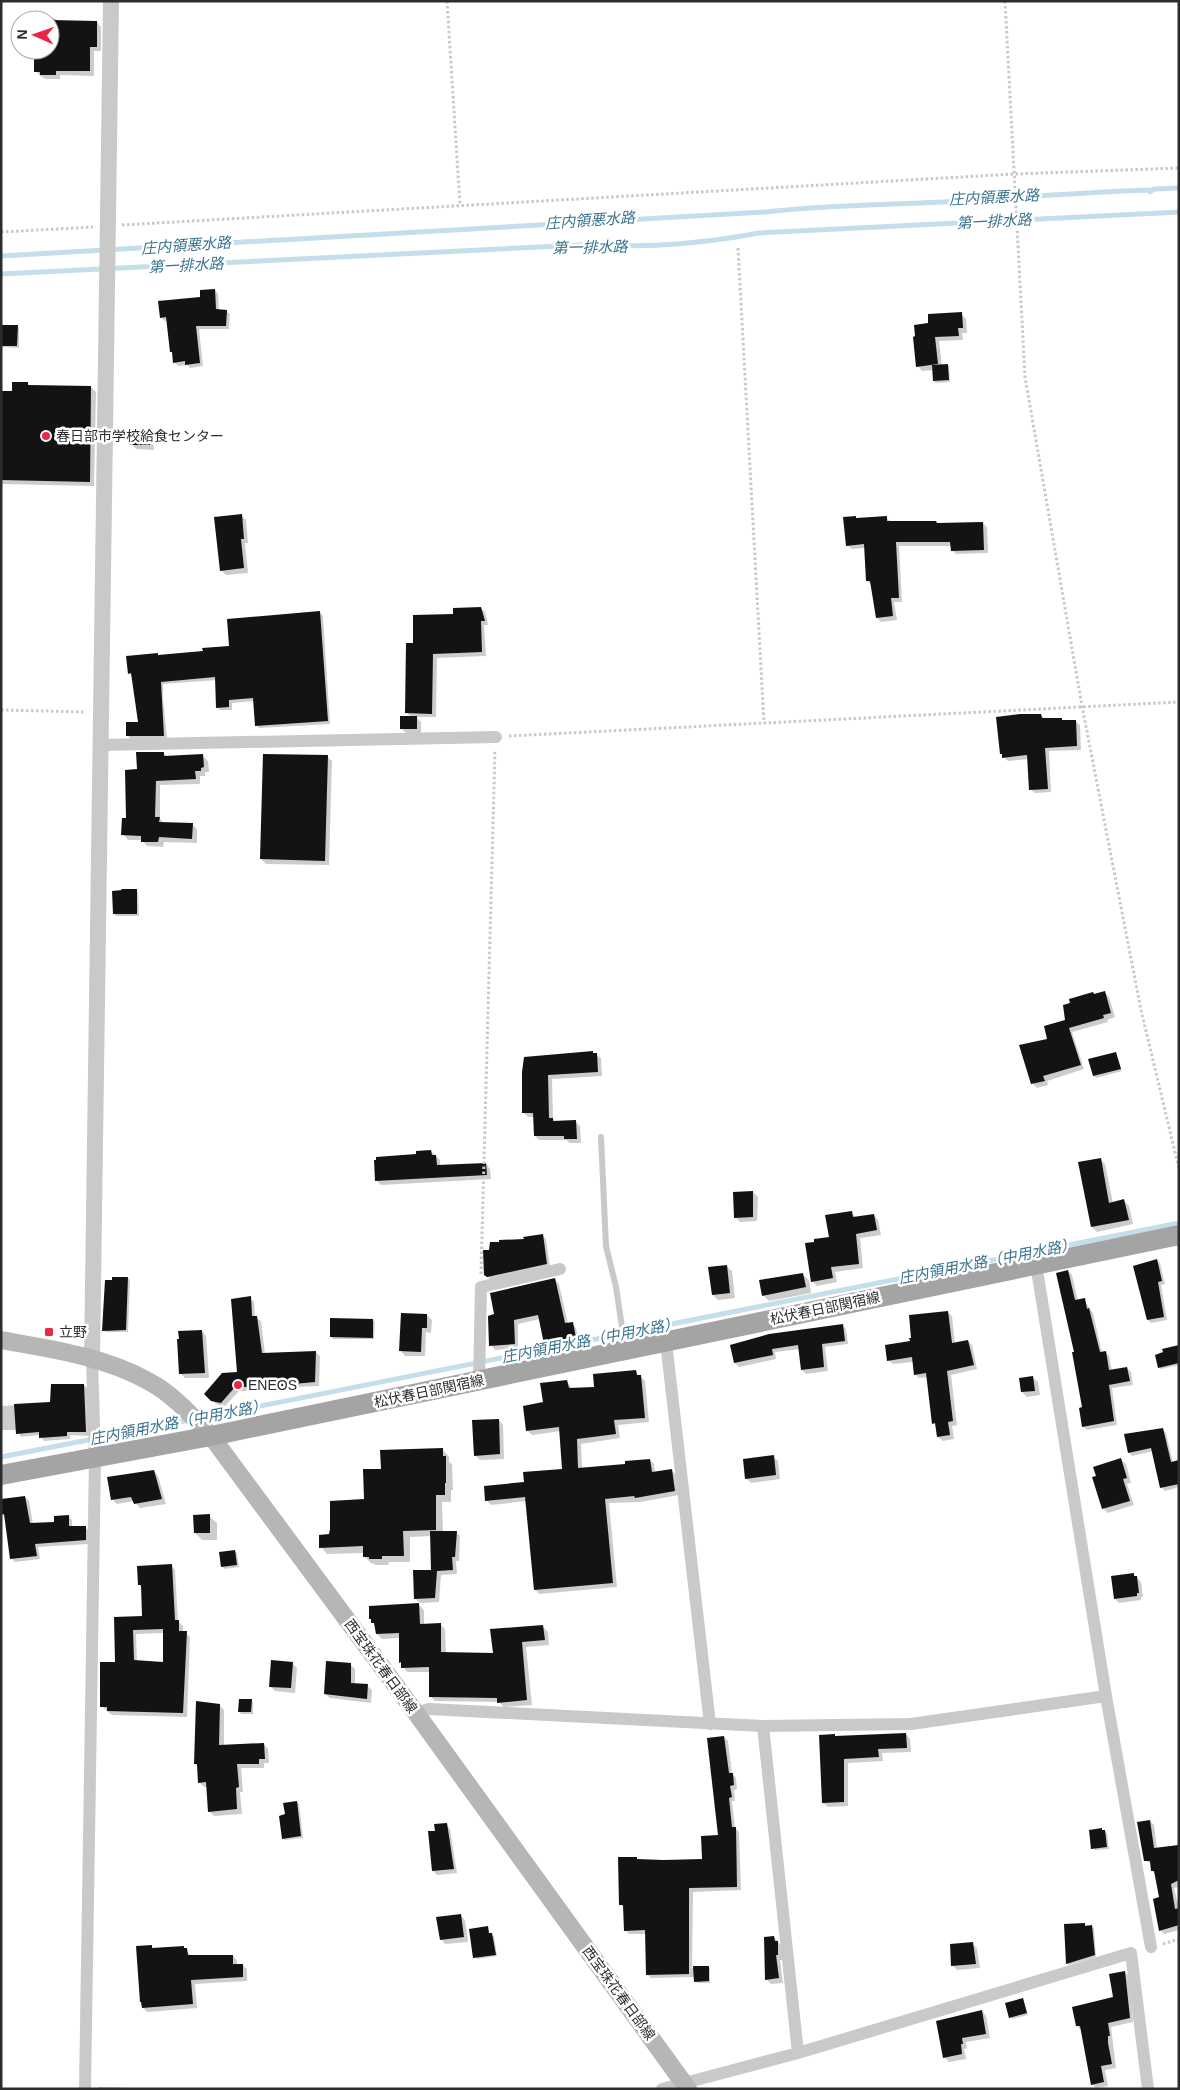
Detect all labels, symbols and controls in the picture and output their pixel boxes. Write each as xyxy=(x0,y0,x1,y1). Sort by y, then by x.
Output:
north arrow xyxy=(10,10,60,60)
text: N xyxy=(14,29,30,40)
water label: 庄内領悪水路 xyxy=(949,186,1041,208)
water label: 庄内領悪水路 xyxy=(545,208,637,232)
water label: 第一排水路 xyxy=(956,210,1034,231)
water label: 庄内領悪水路 xyxy=(141,233,233,257)
water label: 第一排水路 xyxy=(552,238,630,256)
water label: 第一排水路 xyxy=(148,254,226,275)
place label: 春日部市学校給食センター xyxy=(56,428,224,444)
marker: 春日部市学校給食センター xyxy=(40,430,52,442)
water label: 庄内領用水路（中用水路） xyxy=(897,1235,1077,1287)
street label: 松伏春日部関宿線 xyxy=(769,1289,881,1327)
water label: 庄内領用水路（中用水路） xyxy=(500,1314,680,1366)
place label: 立野 xyxy=(59,1324,87,1340)
marker: 立野 xyxy=(43,1326,55,1338)
street label: 松伏春日部関宿線 xyxy=(373,1372,485,1410)
place label: ENEOS xyxy=(248,1377,297,1393)
marker: ENEOS xyxy=(232,1379,244,1391)
water label: 庄内領用水路（中用水路） xyxy=(88,1396,268,1448)
street label: 西宝珠花春日部線 xyxy=(342,1616,420,1716)
street label: 西宝珠花春日部線 xyxy=(580,1943,658,2043)

